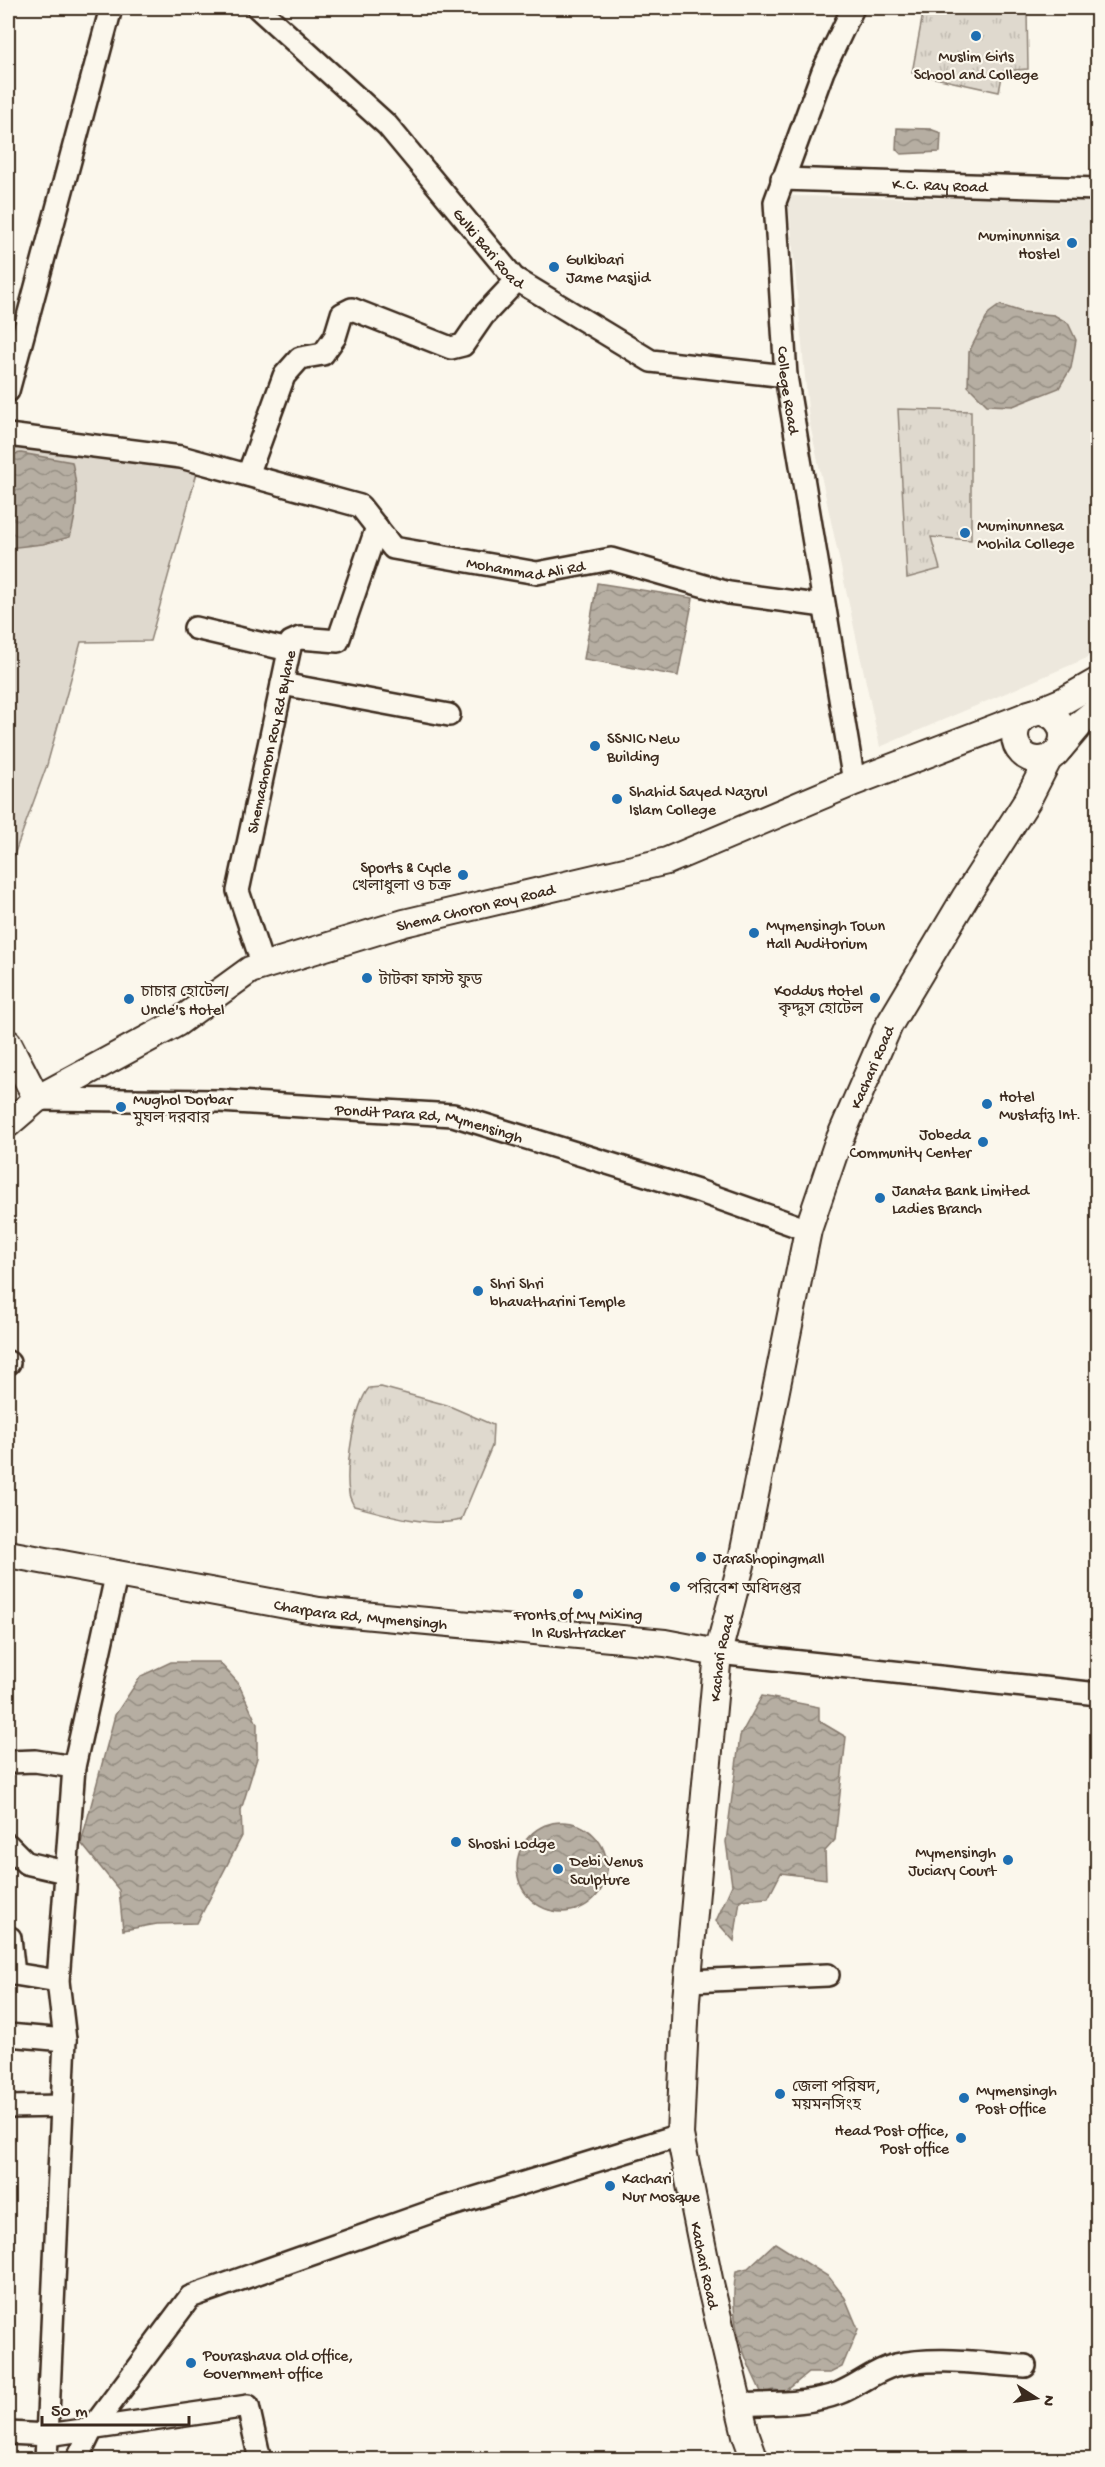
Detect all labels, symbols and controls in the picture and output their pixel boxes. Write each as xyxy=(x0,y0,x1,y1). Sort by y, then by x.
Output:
marker: Muslim Girls School and College xyxy=(969,29,983,43)
place label: Muslim Girls School and College xyxy=(914,49,1039,86)
street label: K.C. Ray Road xyxy=(892,176,989,199)
street label: Gulki Bari Road xyxy=(447,205,528,296)
place label: Muminunnisa Hostel xyxy=(978,228,1061,265)
marker: Muminunnisa Hostel xyxy=(1065,236,1079,250)
place label: Gulkibari Jame Masjid xyxy=(566,252,652,289)
marker: Gulkibari Jame Masjid xyxy=(547,260,561,274)
street label: College Road xyxy=(771,346,802,438)
place label: Muminunnesa Mohila College xyxy=(977,518,1075,555)
marker: Muminunnesa Mohila College xyxy=(958,526,972,540)
street label: Mohammad Ali Rd xyxy=(464,555,588,586)
street label: Shemachoron Roy Rd Bylane xyxy=(245,648,302,835)
place label: SSNIC New Building xyxy=(606,731,680,768)
marker: SSNIC New Building xyxy=(588,739,602,753)
place label: Shahid Sayed Nazrul Islam College xyxy=(629,784,768,821)
marker: Shahid Sayed Nazrul Islam College xyxy=(610,792,624,806)
place label: Sports & Cycle খেলাধুলা ও চক্র xyxy=(352,860,452,897)
marker: Sports & Cycle খেলাধুলা ও চক্র xyxy=(456,868,470,882)
street label: Shema Choron Roy Road xyxy=(394,881,559,938)
place label: Mymensingh Town Hall Auditorium xyxy=(766,918,886,955)
marker: Mymensingh Town Hall Auditorium xyxy=(747,926,761,940)
place label: টাটকা ফাস্ট ফুড xyxy=(378,969,483,991)
marker: টাটকা ফাস্ট ফুড xyxy=(360,971,374,985)
place label: চাচার হোটেল/ Uncle's Hotel xyxy=(140,981,229,1021)
place label: Koddus Hotel কৃদ্দুস হোটেল xyxy=(774,983,863,1020)
marker: Koddus Hotel কৃদ্দুস হোটেল xyxy=(868,991,882,1005)
marker: চাচার হোটেল/ Uncle's Hotel xyxy=(122,992,136,1006)
street label: Kachari Road xyxy=(848,1022,901,1113)
place label: Hotel Mustafiz Int. xyxy=(999,1089,1081,1126)
place label: Mughol Dorbar মুঘল দরবার xyxy=(132,1092,234,1129)
marker: Hotel Mustafiz Int. xyxy=(980,1097,994,1111)
marker: Mughol Dorbar মুঘল দরবার xyxy=(114,1100,128,1114)
street label: Pondit Para Rd, Mymensingh xyxy=(333,1102,525,1149)
place label: Jobeda Community Center xyxy=(850,1127,972,1164)
marker: Jobeda Community Center xyxy=(976,1135,990,1149)
place label: Janata Bank Limited Ladies Branch xyxy=(892,1183,1031,1220)
marker: Janata Bank Limited Ladies Branch xyxy=(873,1191,887,1205)
place label: Shri Shri bhavatharini Temple xyxy=(490,1276,626,1313)
marker: Shri Shri bhavatharini Temple xyxy=(471,1284,485,1298)
marker: JaraShopingmall xyxy=(694,1550,708,1564)
place label: JaraShopingmall xyxy=(713,1551,825,1570)
place label: পরিবেশ অধিদপ্তর xyxy=(687,1578,801,1600)
marker: পরিবেশ অধিদপ্তর xyxy=(668,1580,682,1594)
marker: Fronts of My Mixing In Rushtracker xyxy=(571,1587,585,1601)
street label: Charpara Rd, Mymensingh xyxy=(272,1597,448,1636)
place label: Fronts of My Mixing In Rushtracker xyxy=(513,1607,642,1644)
street label: Kachari Road xyxy=(708,1611,741,1703)
marker: Shoshi Lodge xyxy=(449,1835,463,1849)
place label: Shoshi Lodge xyxy=(468,1836,556,1855)
place label: Mymensingh Juciary Court xyxy=(908,1845,997,1882)
marker: Mymensingh Juciary Court xyxy=(1001,1853,1015,1867)
place label: Debi Venus Sculpture xyxy=(569,1854,644,1891)
marker: Debi Venus Sculpture xyxy=(551,1862,565,1876)
place label: জেলা পরিষদ, ময়মনসিংহ xyxy=(791,2076,880,2116)
place label: Mymensingh Post Office xyxy=(975,2083,1057,2120)
marker: জেলা পরিষদ, ময়মনসিংহ xyxy=(773,2087,787,2101)
marker: Mymensingh Post Office xyxy=(957,2091,971,2105)
place label: Head Post Office, Post office xyxy=(835,2123,950,2160)
marker: Head Post Office, Post office xyxy=(954,2131,968,2145)
place label: Kachari Nur Mosque xyxy=(622,2171,701,2208)
marker: Kachari Nur Mosque xyxy=(603,2179,617,2193)
street label: Kachari Road xyxy=(684,2220,721,2313)
place label: Pourashava Old Office, Government office xyxy=(202,2348,353,2385)
marker: Pourashava Old Office, Government office xyxy=(184,2356,198,2370)
north arrow xyxy=(1006,2368,1066,2428)
scale bar xyxy=(42,2389,189,2427)
text: N xyxy=(1037,2393,1058,2408)
text: 50 m xyxy=(51,2402,88,2423)

